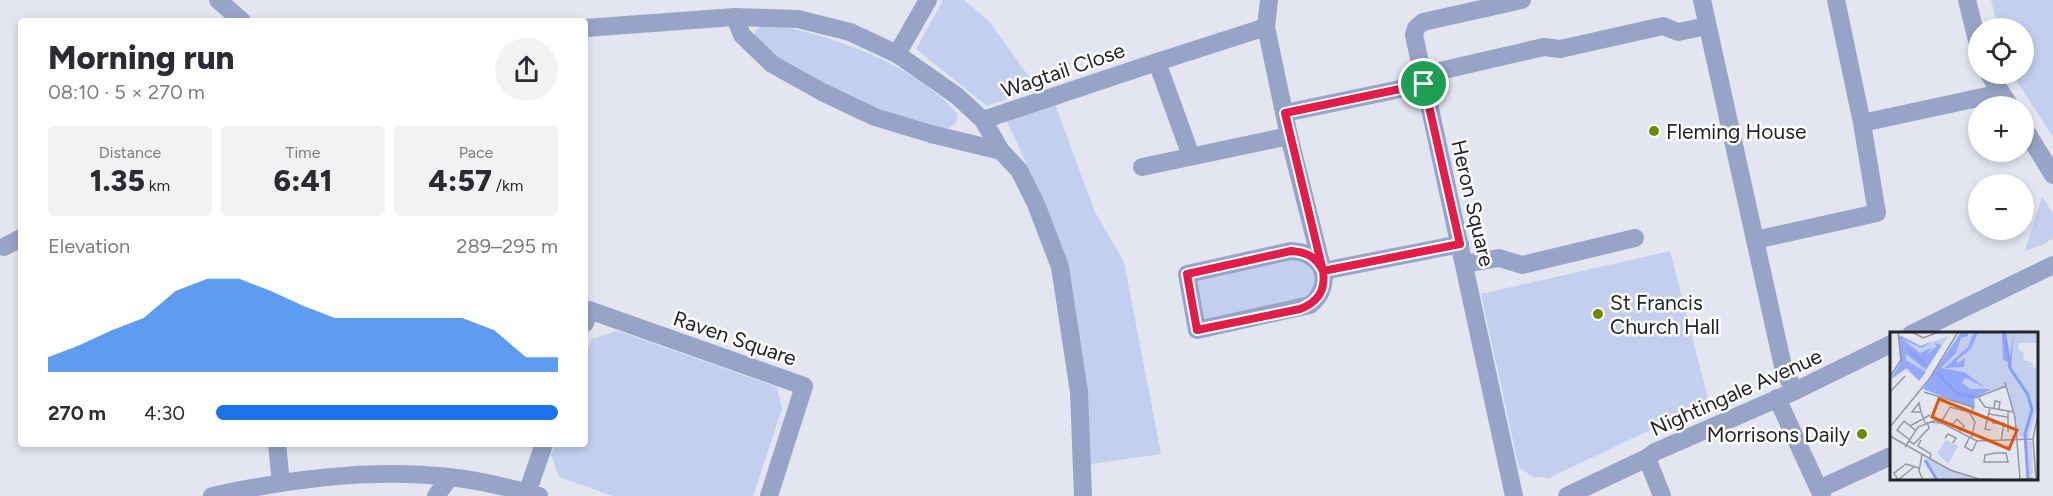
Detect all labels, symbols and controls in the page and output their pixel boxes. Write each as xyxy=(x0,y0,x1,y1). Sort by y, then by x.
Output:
map controls xyxy=(1968,18,2034,240)
button: locate xyxy=(1968,18,2034,84)
street label: Wagtail Close xyxy=(998,37,1128,103)
text: Morning run xyxy=(48,38,234,77)
button: share xyxy=(495,38,558,101)
pin xyxy=(1398,58,1449,109)
icon: arrive xyxy=(1407,67,1440,100)
text: 08:10 · 5 × 270 m xyxy=(48,80,205,104)
button: + xyxy=(1968,96,2034,162)
place label: Fleming House xyxy=(1666,119,1806,144)
marker: Fleming House xyxy=(1647,124,1661,138)
street label: Heron Square xyxy=(1446,137,1500,269)
text: Distance xyxy=(99,143,161,162)
text: Time xyxy=(286,143,320,162)
text: Pace xyxy=(459,143,493,162)
text: 1.35 xyxy=(90,162,145,199)
text: 6:41 xyxy=(273,162,333,199)
text: 4:57 xyxy=(429,162,492,199)
button: − xyxy=(1968,174,2034,240)
text: km xyxy=(145,176,170,195)
text: /km xyxy=(492,176,523,195)
text: Elevation xyxy=(48,234,130,258)
text: 289–295 m xyxy=(456,234,558,258)
place label: St Francis Church Hall xyxy=(1610,290,1720,339)
street label: Raven Square xyxy=(670,305,800,371)
marker: St Francis Church Hall xyxy=(1591,307,1605,321)
inset map xyxy=(1890,332,2038,481)
street label: Nightingale Avenue xyxy=(1646,343,1826,441)
text: 270 m xyxy=(48,401,106,425)
text: 4:30 xyxy=(144,401,185,425)
place label: Morrisons Daily xyxy=(1707,422,1850,447)
marker: Morrisons Daily xyxy=(1855,427,1869,441)

